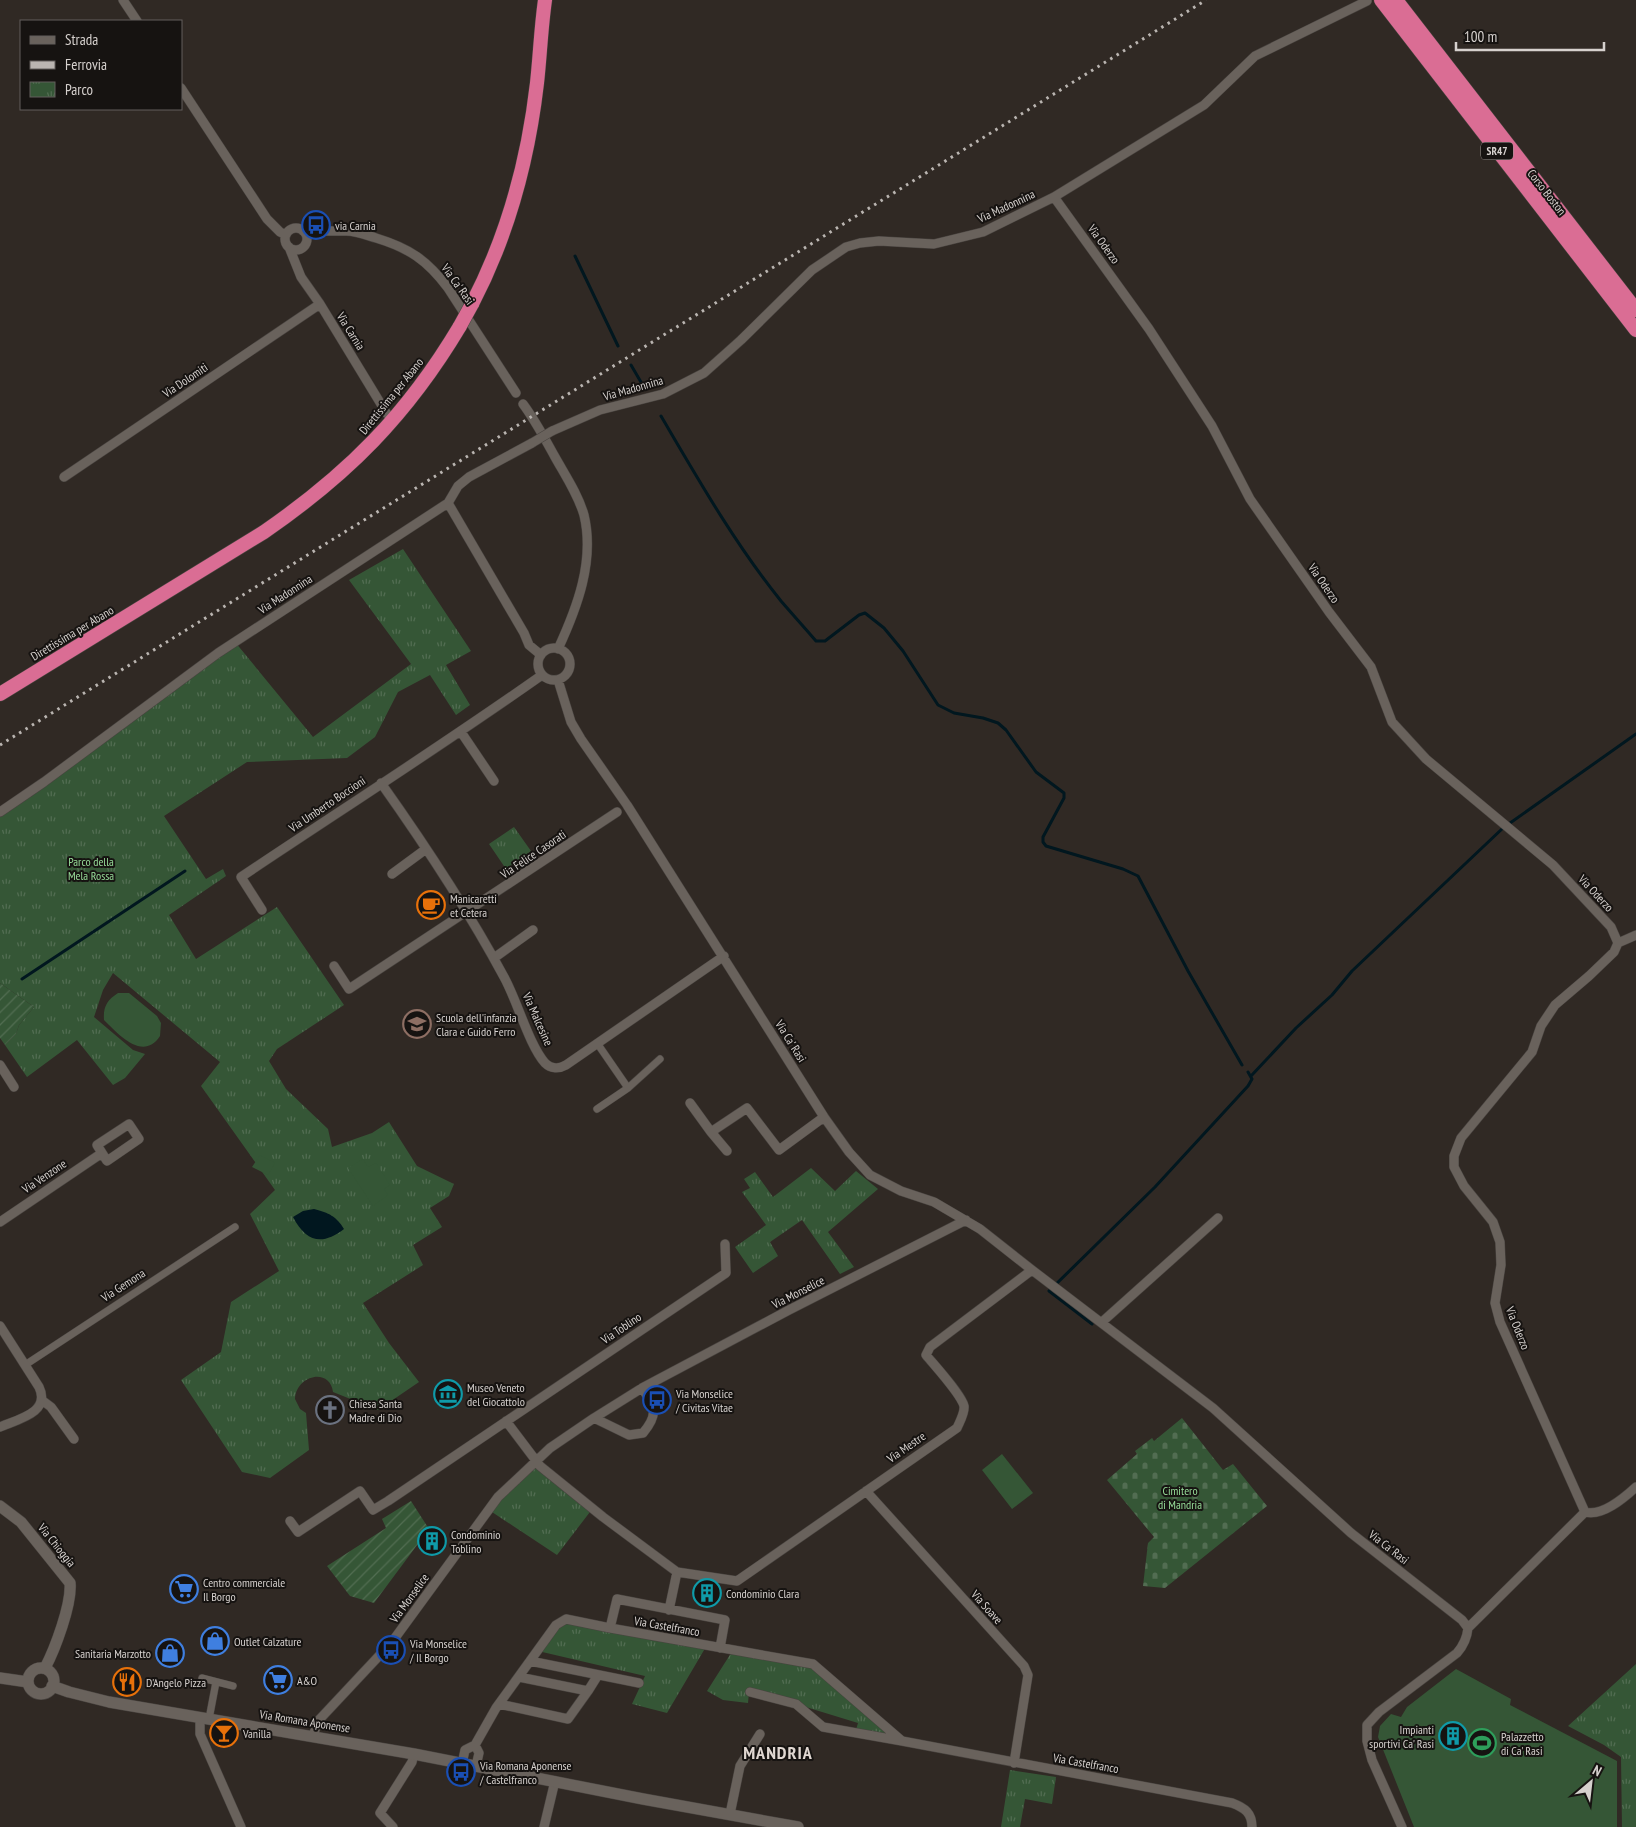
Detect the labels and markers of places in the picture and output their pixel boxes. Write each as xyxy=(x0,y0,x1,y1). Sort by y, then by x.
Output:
bus stop icon: via Carnia xyxy=(301,210,331,240)
place label: via Carnia xyxy=(335,218,376,233)
cafe icon: Manicaretti et Cetera xyxy=(416,890,446,920)
place label: Manicaretti et Cetera xyxy=(450,891,497,920)
school or university icon: Scuola dell'infanzia Clara e Guido Ferro xyxy=(402,1009,432,1039)
place label: Scuola dell'infanzia Clara e Guido Ferro xyxy=(436,1010,517,1039)
museum icon: Museo Veneto del Giocattolo xyxy=(433,1379,463,1409)
place label: Museo Veneto del Giocattolo xyxy=(467,1380,525,1409)
bus stop icon: Via Monselice / Civitas Vitae xyxy=(642,1385,672,1415)
place label: Via Monselice / Civitas Vitae xyxy=(675,1386,733,1415)
church icon: Chiesa Santa Madre di Dio xyxy=(315,1395,345,1425)
place label: Chiesa Santa Madre di Dio xyxy=(349,1396,402,1425)
building icon: Condominio Toblino xyxy=(417,1526,447,1556)
place label: Condominio Toblino xyxy=(451,1527,500,1556)
supermarket icon: Centro commerciale Il Borgo xyxy=(169,1574,199,1604)
place label: Centro commerciale Il Borgo xyxy=(203,1575,285,1604)
building icon: Condominio Clara xyxy=(692,1578,722,1608)
place label: Condominio Clara xyxy=(726,1586,799,1601)
shop icon: Outlet Calzature xyxy=(200,1626,230,1656)
place label: Outlet Calzature xyxy=(234,1634,302,1649)
bus stop icon: Via Monselice / Il Borgo xyxy=(376,1635,406,1665)
place label: Via Monselice / Il Borgo xyxy=(409,1636,467,1665)
shop icon: Sanitaria Marzotto xyxy=(155,1638,185,1668)
place label: Sanitaria Marzotto xyxy=(75,1646,151,1661)
supermarket icon: A&O xyxy=(263,1665,293,1695)
restaurant icon: D'Angelo Pizza xyxy=(112,1667,142,1697)
place label: A&O xyxy=(297,1673,318,1688)
place label: D'Angelo Pizza xyxy=(146,1675,206,1690)
bar icon: Vanilla xyxy=(209,1718,239,1748)
building icon: Impianti sportivi Ca' Rasi xyxy=(1438,1721,1468,1751)
place label: Impianti sportivi Ca' Rasi xyxy=(1369,1722,1434,1751)
place label: Vanilla xyxy=(242,1726,271,1741)
sports icon: Palazzetto di Ca' Rasi xyxy=(1467,1728,1497,1758)
place label: Palazzetto di Ca' Rasi xyxy=(1501,1729,1544,1758)
bus stop icon: Via Romana Aponense / Castelfranco xyxy=(446,1757,476,1787)
place label: Via Romana Aponense / Castelfranco xyxy=(479,1758,572,1787)

